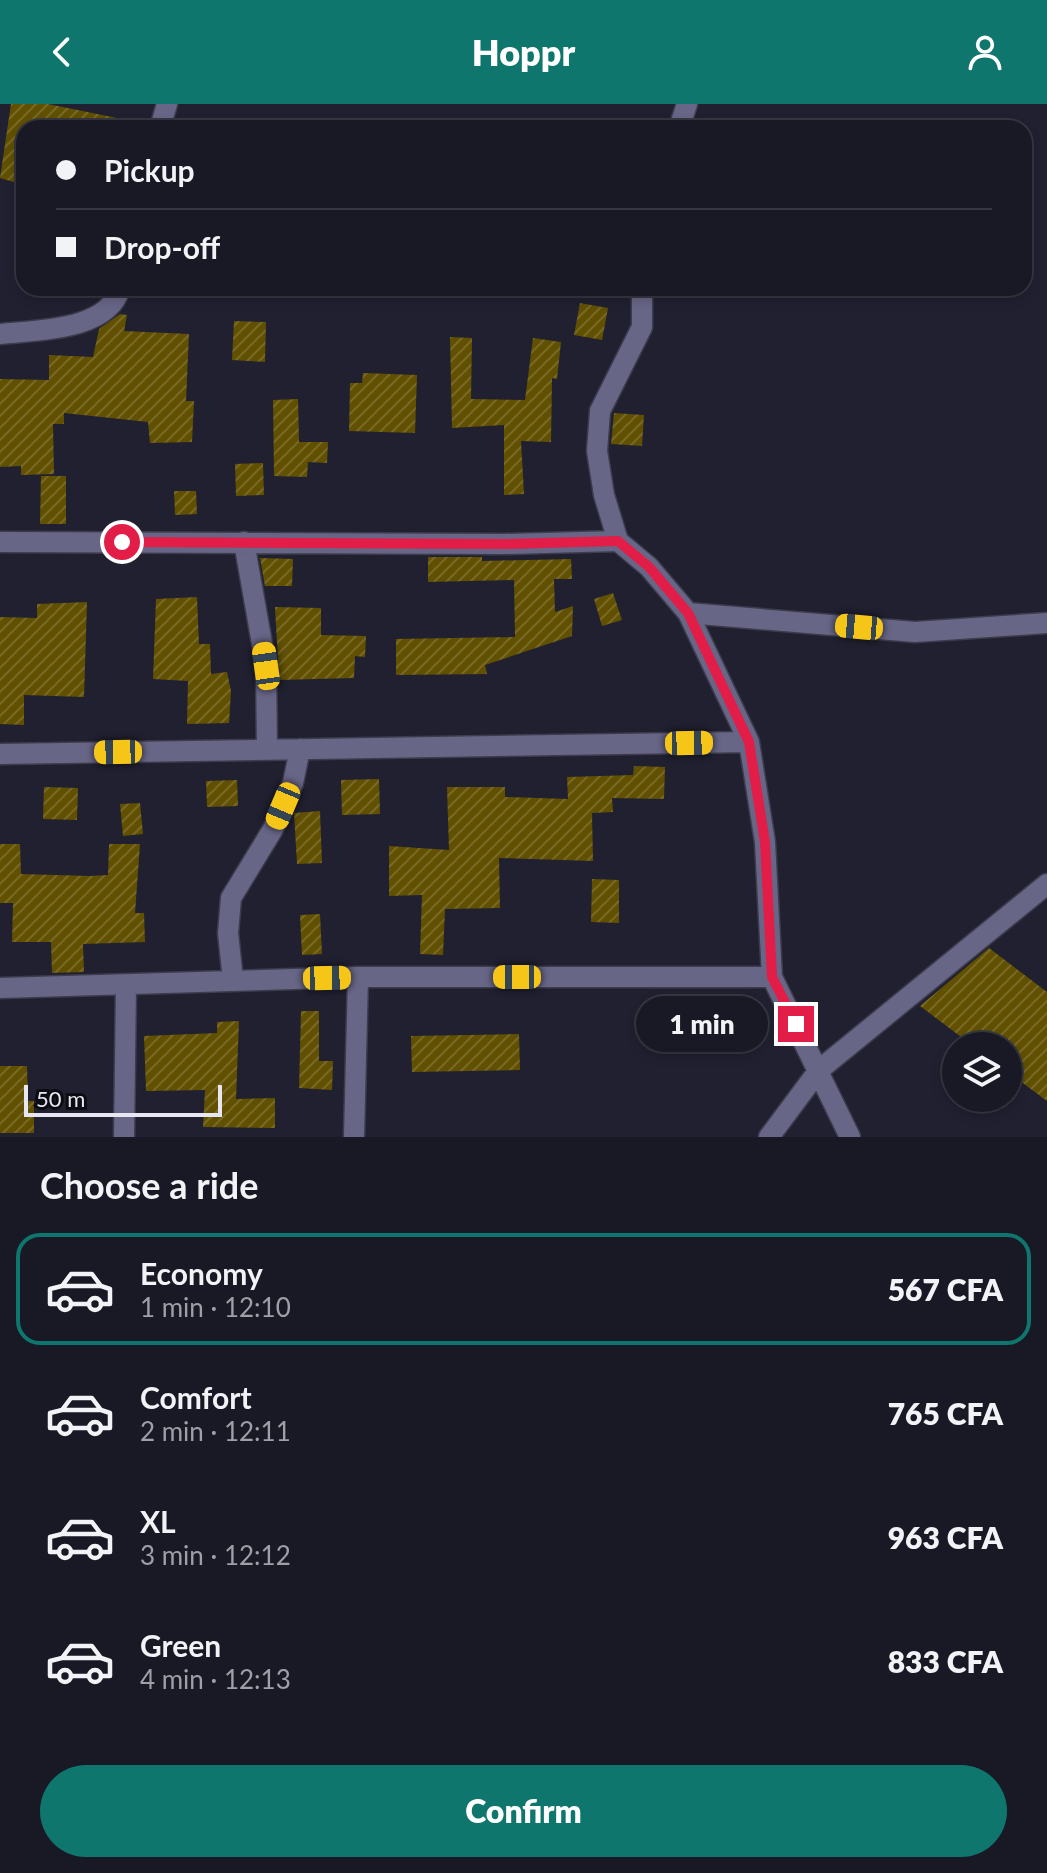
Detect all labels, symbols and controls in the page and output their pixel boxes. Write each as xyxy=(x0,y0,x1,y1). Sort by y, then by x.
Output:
icon: back xyxy=(40,30,84,74)
text: Hoppr xyxy=(472,30,575,74)
icon: person xyxy=(963,30,1007,74)
text: Pickup xyxy=(104,152,195,188)
text: Drop-off xyxy=(104,229,220,265)
route start xyxy=(104,524,140,560)
car xyxy=(834,613,884,641)
car xyxy=(251,641,281,691)
car xyxy=(665,731,713,755)
car xyxy=(94,740,142,764)
car xyxy=(263,779,303,833)
car xyxy=(493,965,541,989)
car xyxy=(303,966,351,990)
callout: 1 min xyxy=(636,996,768,1052)
route end xyxy=(778,1006,814,1042)
text: 1 min xyxy=(670,1008,734,1040)
map controls xyxy=(942,1032,1022,1112)
button: layers xyxy=(942,1032,1022,1112)
scale bar xyxy=(24,1081,222,1117)
text: 50 m xyxy=(36,1085,85,1112)
text: Choose a ride xyxy=(40,1163,259,1207)
icon: car xyxy=(44,1253,116,1325)
text: Economy xyxy=(140,1255,263,1291)
text: 567 CFA xyxy=(888,1271,1003,1307)
text: 1 min · 12:10 xyxy=(140,1291,291,1323)
icon: car xyxy=(44,1377,116,1449)
text: Comfort xyxy=(140,1379,252,1415)
text: 765 CFA xyxy=(888,1395,1003,1431)
text: 2 min · 12:11 xyxy=(140,1415,291,1447)
icon: car xyxy=(44,1501,116,1573)
text: XL xyxy=(140,1503,176,1539)
text: 963 CFA xyxy=(888,1519,1003,1555)
text: 3 min · 12:12 xyxy=(140,1539,291,1571)
icon: car xyxy=(44,1625,116,1697)
text: Green xyxy=(140,1627,221,1663)
text: 833 CFA xyxy=(888,1643,1003,1679)
text: 4 min · 12:13 xyxy=(140,1663,291,1695)
button: Confirm xyxy=(40,1765,1007,1857)

